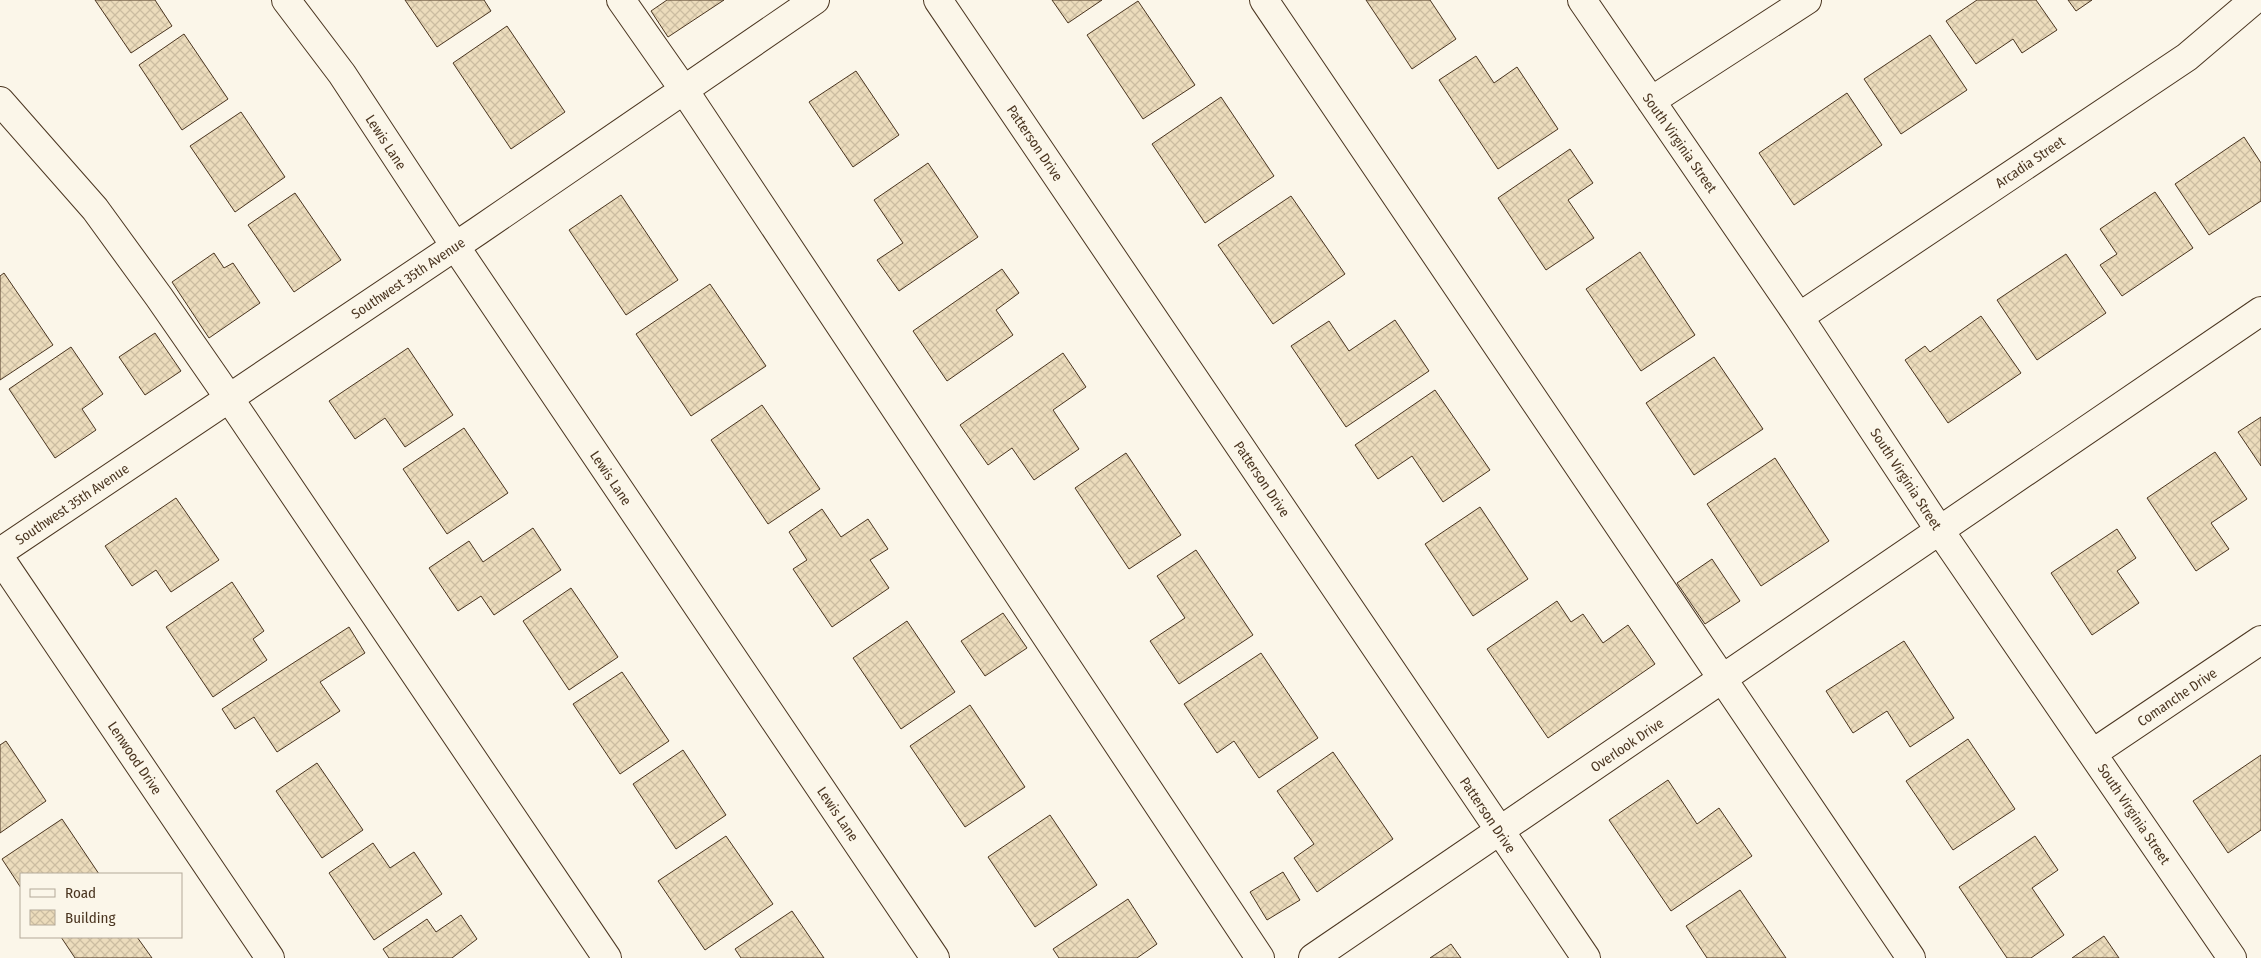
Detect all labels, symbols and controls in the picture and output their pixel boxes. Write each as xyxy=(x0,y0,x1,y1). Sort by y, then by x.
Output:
street label: South Virginia Street xyxy=(1639,90,1721,197)
street label: Patterson Drive xyxy=(1003,102,1066,184)
street label: Lewis Lane xyxy=(362,112,410,173)
street label: Arcadia Street xyxy=(1992,133,2069,192)
street label: Southwest 35th Avenue xyxy=(348,234,468,323)
street label: South Virginia Street xyxy=(1866,425,1945,534)
street label: Patterson Drive xyxy=(1230,438,1293,520)
street label: Lewis Lane xyxy=(586,448,635,509)
street label: Southwest 35th Avenue xyxy=(12,460,132,549)
street label: Comanche Drive xyxy=(2134,664,2220,730)
street label: Overlook Drive xyxy=(1587,715,1667,776)
street label: Lenwood Drive xyxy=(104,718,165,798)
street label: South Virginia Street xyxy=(2094,761,2174,868)
street label: Patterson Drive xyxy=(1456,774,1519,856)
street label: Lewis Lane xyxy=(813,784,862,845)
legend xyxy=(20,873,182,938)
text: Road xyxy=(65,884,96,902)
text: Building xyxy=(65,909,116,927)

